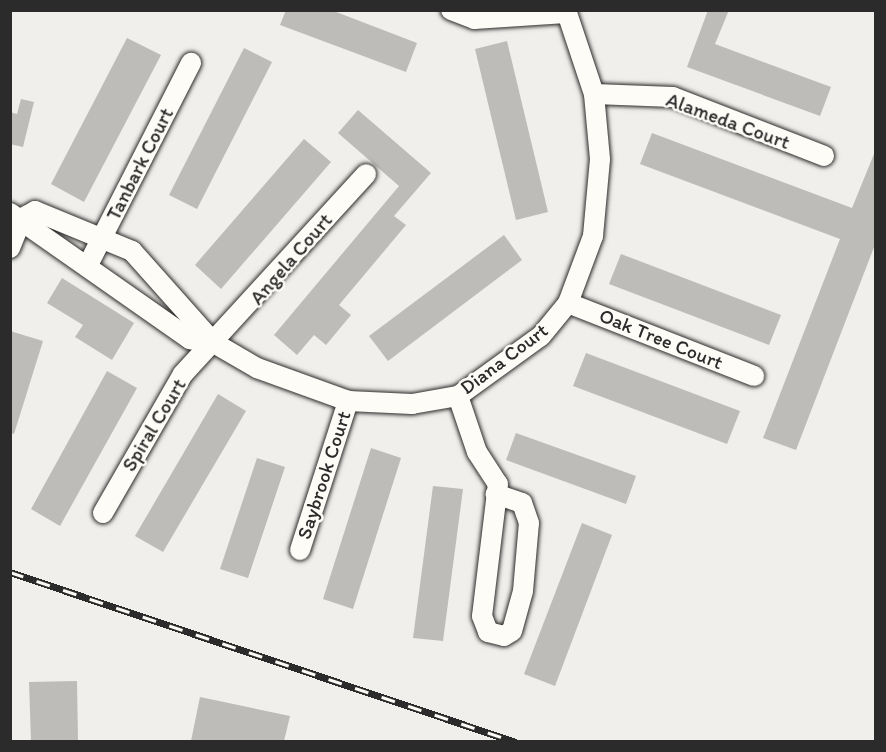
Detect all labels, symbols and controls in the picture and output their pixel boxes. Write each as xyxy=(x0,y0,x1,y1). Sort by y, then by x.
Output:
street label: Alameda Court xyxy=(663,88,793,154)
street label: Tanbark Court xyxy=(101,104,179,224)
street label: Angela Court xyxy=(245,208,337,310)
street label: Oak Tree Court xyxy=(596,303,726,375)
street label: Diana Court xyxy=(455,318,553,400)
street label: Spiral Court xyxy=(117,374,191,476)
street label: Saybrook Court xyxy=(292,408,356,542)

